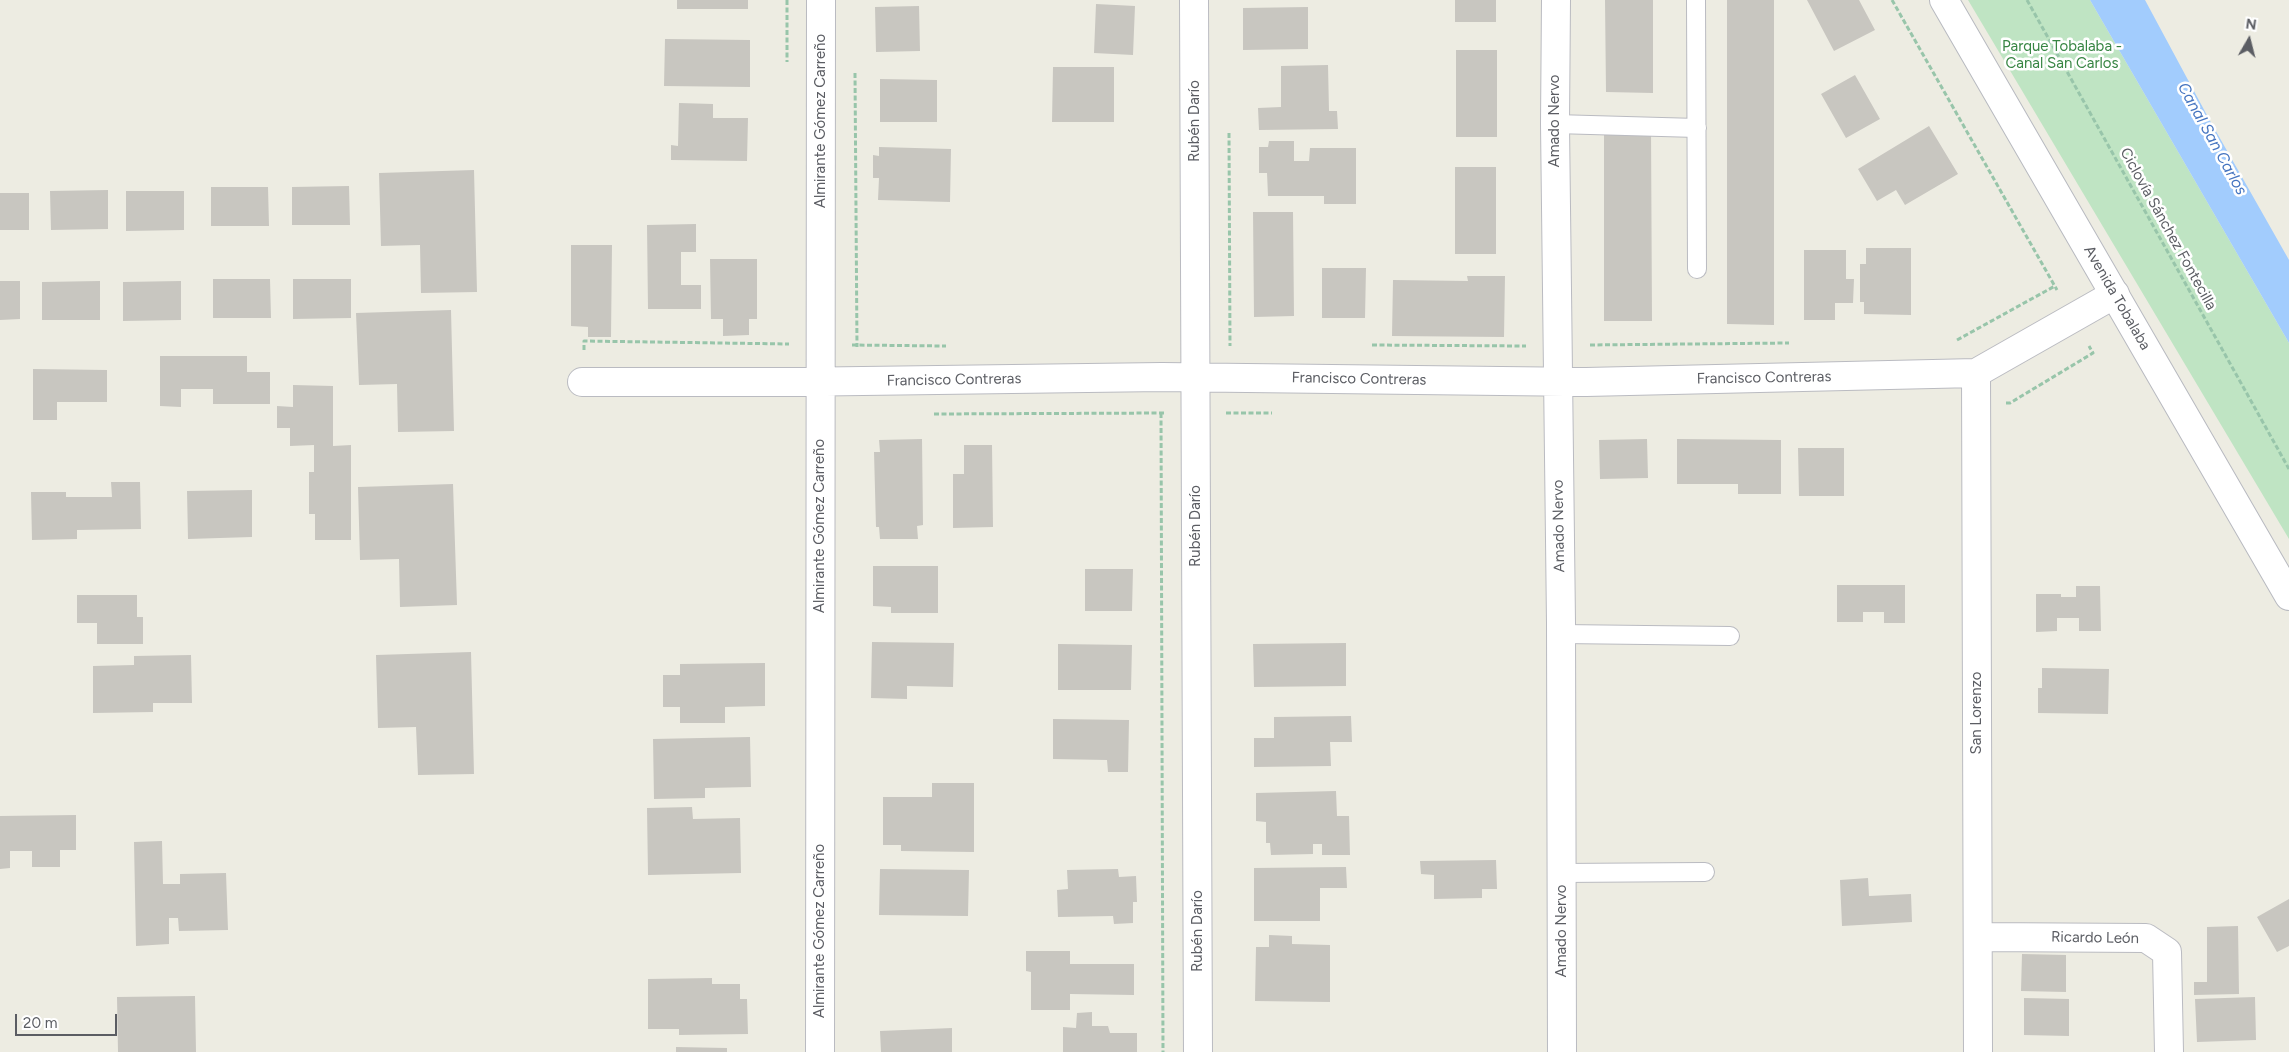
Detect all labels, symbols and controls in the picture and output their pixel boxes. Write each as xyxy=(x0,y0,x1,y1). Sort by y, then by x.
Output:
north arrow xyxy=(2224,15,2274,65)
text: N xyxy=(2245,15,2258,34)
street label: Almirante Gómez Carreño xyxy=(812,34,830,208)
park label: Parque Tobalaba - Canal San Carlos xyxy=(2002,38,2122,73)
street label: Amado Nervo xyxy=(1546,75,1564,167)
water label: Canal San Carlos xyxy=(2173,79,2251,199)
street label: Rubén Darío xyxy=(1186,80,1204,162)
street label: Ciclovía Sánchez Fontecilla xyxy=(2116,145,2220,313)
street label: Avenida Tobalaba xyxy=(2080,243,2154,353)
street label: Francisco Contreras xyxy=(1696,368,1832,388)
street label: Francisco Contreras xyxy=(1291,369,1427,389)
street label: Francisco Contreras xyxy=(886,370,1022,390)
street label: Almirante Gómez Carreño xyxy=(811,439,829,613)
street label: Amado Nervo xyxy=(1549,479,1569,573)
street label: Rubén Darío xyxy=(1187,485,1205,567)
street label: San Lorenzo xyxy=(1968,671,1986,755)
street label: Almirante Gómez Carreño xyxy=(811,844,829,1018)
street label: Amado Nervo xyxy=(1553,885,1571,977)
street label: Rubén Darío xyxy=(1189,890,1207,972)
street label: Ricardo León xyxy=(2051,928,2139,948)
scale bar xyxy=(18,1004,120,1036)
text: 20 m xyxy=(23,1014,57,1032)

